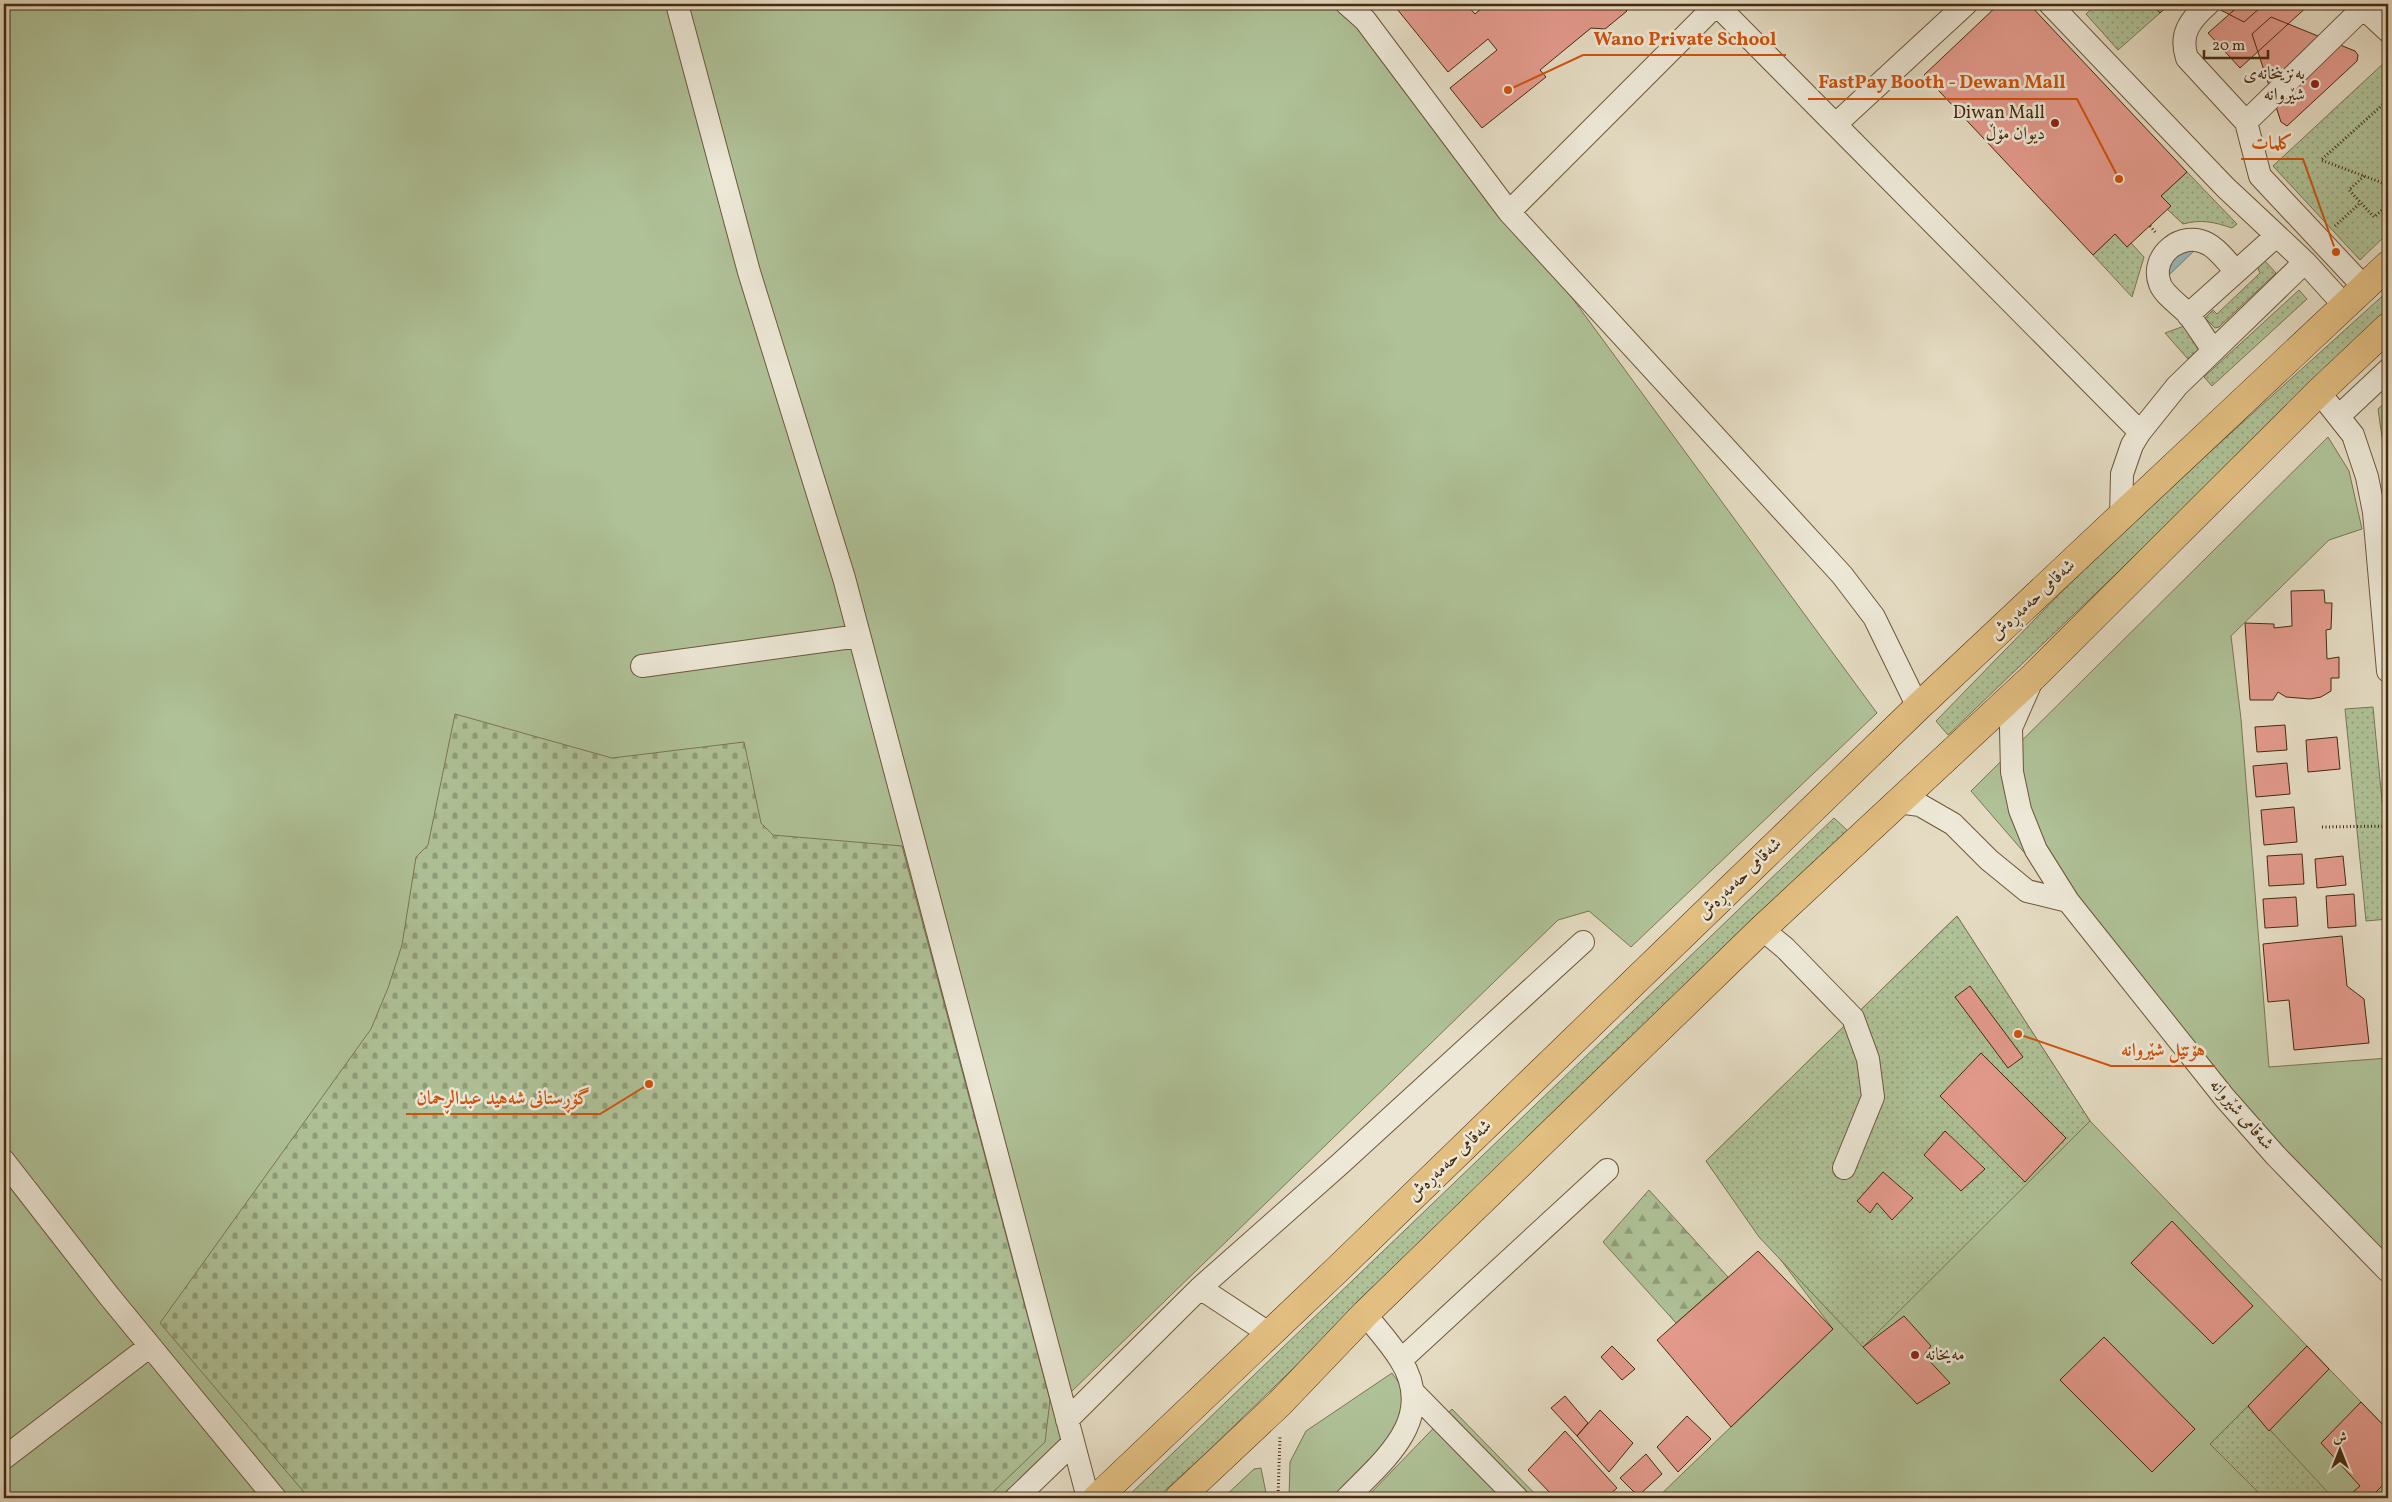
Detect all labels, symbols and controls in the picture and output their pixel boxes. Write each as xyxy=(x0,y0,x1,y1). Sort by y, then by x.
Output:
callout: Wano Private School xyxy=(1583,21,1786,55)
text: Wano Private School xyxy=(1593,27,1777,53)
scale bar xyxy=(2204,28,2268,60)
text: 20 m xyxy=(2212,36,2245,57)
place label: بەنزینخانەی شێروانە xyxy=(2243,62,2305,108)
callout: FastPay Booth - Dewan Mall xyxy=(1808,65,2077,99)
text: FastPay Booth - Dewan Mall xyxy=(1818,70,2066,96)
marker: بەنزینخانەی شێروانە xyxy=(2309,78,2321,90)
place label: Diwan Mall دیوان مۆڵ xyxy=(1953,101,2045,147)
marker: Diwan Mall دیوان مۆڵ xyxy=(2049,117,2061,129)
callout: كلمات xyxy=(2241,125,2303,159)
text: كلمات xyxy=(2251,131,2293,157)
street label: شەقامی حەمەڕەش xyxy=(1985,554,2082,647)
street label: شەقامی حەمەڕەش xyxy=(1692,832,1789,927)
callout: هۆتێل شێروانە xyxy=(2111,1032,2215,1066)
text: هۆتێل شێروانە xyxy=(2121,1038,2205,1064)
street label: شەقامی شێروانە xyxy=(2203,1074,2279,1156)
callout: گۆڕستانی شەهید عبدالڕحمان xyxy=(406,1080,600,1114)
text: گۆڕستانی شەهید عبدالڕحمان xyxy=(416,1086,590,1115)
street label: شەقامی حەمەڕەش xyxy=(1402,1114,1499,1209)
place label: مەیخانە xyxy=(1925,1343,1965,1368)
marker: مەیخانە xyxy=(1909,1349,1921,1361)
north arrow xyxy=(2314,1424,2364,1474)
text: ش xyxy=(2333,1429,2347,1448)

